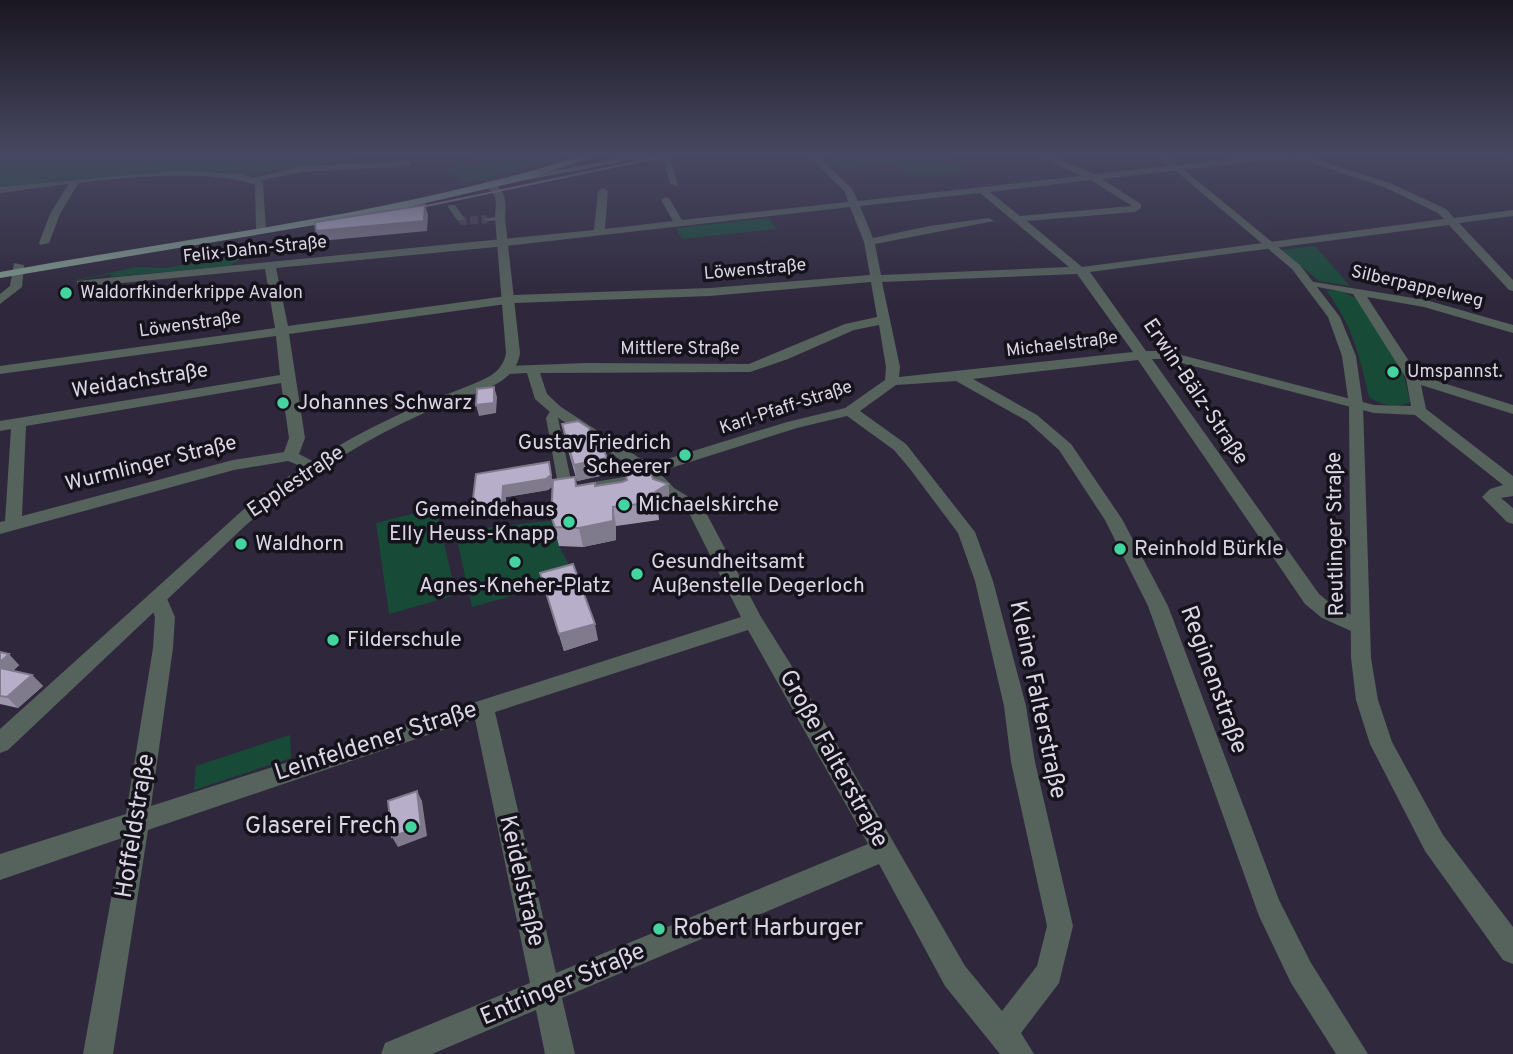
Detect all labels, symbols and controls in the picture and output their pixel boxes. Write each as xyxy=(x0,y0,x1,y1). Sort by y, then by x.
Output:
street label: Felix-Dahn-Straße xyxy=(182,231,328,269)
street label: Löwenstraße xyxy=(703,254,807,286)
street label: Silberpappelweg xyxy=(1349,261,1485,313)
place label: Waldorfkinderkrippe Avalon xyxy=(80,282,303,305)
marker: Waldorfkinderkrippe Avalon xyxy=(58,285,74,301)
street label: Löwenstraße xyxy=(138,306,242,344)
street label: Erwin-Bälz-Straße xyxy=(1136,314,1254,470)
street label: Michaelstraße xyxy=(1005,327,1119,363)
street label: Mittlere Straße xyxy=(620,338,740,361)
street label: Weidachstraße xyxy=(70,357,210,405)
place label: Umspannst. xyxy=(1407,361,1502,384)
marker: Umspannst. xyxy=(1385,364,1401,380)
street label: Karl-Pfaff-Straße xyxy=(717,376,855,440)
place label: Johannes Schwarz xyxy=(297,390,473,417)
marker: Johannes Schwarz xyxy=(275,395,291,411)
street label: Wurmlinger Straße xyxy=(62,430,240,498)
place label: Gustav Friedrich Scheerer xyxy=(518,430,671,481)
street label: Epplestraße xyxy=(242,440,350,524)
marker: Gustav Friedrich Scheerer xyxy=(677,447,693,463)
street label: Reutlinger Straße xyxy=(1321,452,1351,616)
place label: Michaelskirche xyxy=(638,492,779,519)
place label: Gemeindehaus Elly Heuss-Knapp xyxy=(389,497,555,548)
marker: Michaelskirche xyxy=(616,497,632,513)
marker: Gemeindehaus Elly Heuss-Knapp xyxy=(561,514,577,530)
place label: Waldhorn xyxy=(255,531,344,558)
marker: Waldhorn xyxy=(233,536,249,552)
place label: Reinhold Bürkle xyxy=(1134,536,1284,563)
marker: Reinhold Bürkle xyxy=(1112,541,1128,557)
place label: Gesundheitsamt Außenstelle Degerloch xyxy=(651,549,865,600)
marker: Agnes-Kneher-Platz xyxy=(507,554,523,570)
marker: Gesundheitsamt Außenstelle Degerloch xyxy=(629,566,645,582)
place label: Agnes-Kneher-Platz xyxy=(419,573,611,600)
street label: Kleine Falterstraße xyxy=(1001,598,1073,802)
street label: Reginenstraße xyxy=(1172,602,1254,758)
place label: Filderschule xyxy=(347,627,462,654)
marker: Filderschule xyxy=(325,632,341,648)
street label: Große Falterstraße xyxy=(772,665,894,853)
street label: Leinfeldener Straße xyxy=(271,695,481,789)
street label: Hoffeldstraße xyxy=(110,752,162,900)
place label: Glaserei Frech xyxy=(245,812,397,842)
street label: Keidelstraße xyxy=(491,812,551,950)
marker: Glaserei Frech xyxy=(403,819,419,835)
place label: Robert Harburger xyxy=(673,914,863,944)
marker: Robert Harburger xyxy=(651,921,667,937)
street label: Entringer Straße xyxy=(476,937,650,1033)

